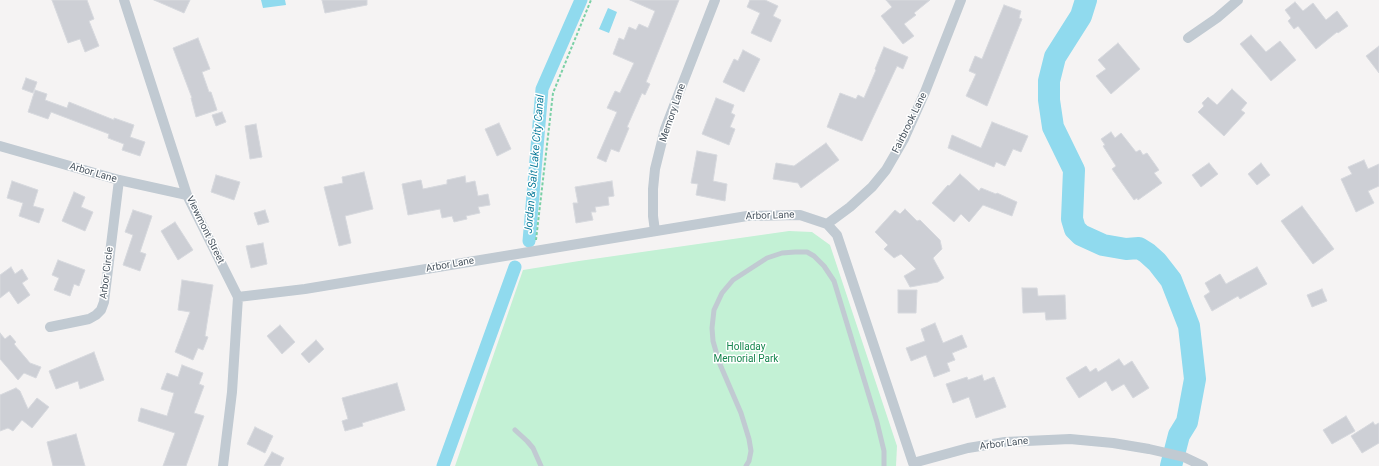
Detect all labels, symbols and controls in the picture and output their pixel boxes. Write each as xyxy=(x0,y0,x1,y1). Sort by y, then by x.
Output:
street label: Memory Lane xyxy=(657,82,689,144)
street label: Fairbrook Lane xyxy=(890,91,930,155)
water label: Jordan & Salt Lake City Canal xyxy=(522,94,548,234)
street label: Arbor Lane xyxy=(68,161,118,185)
street label: Viewmont Street xyxy=(183,194,227,266)
street label: Arbor Lane xyxy=(745,209,795,223)
street label: Arbor Circle xyxy=(98,246,116,300)
street label: Arbor Lane xyxy=(425,255,475,275)
park label: Holladay Memorial Park xyxy=(714,341,778,364)
street label: Arbor Lane xyxy=(979,435,1029,453)

